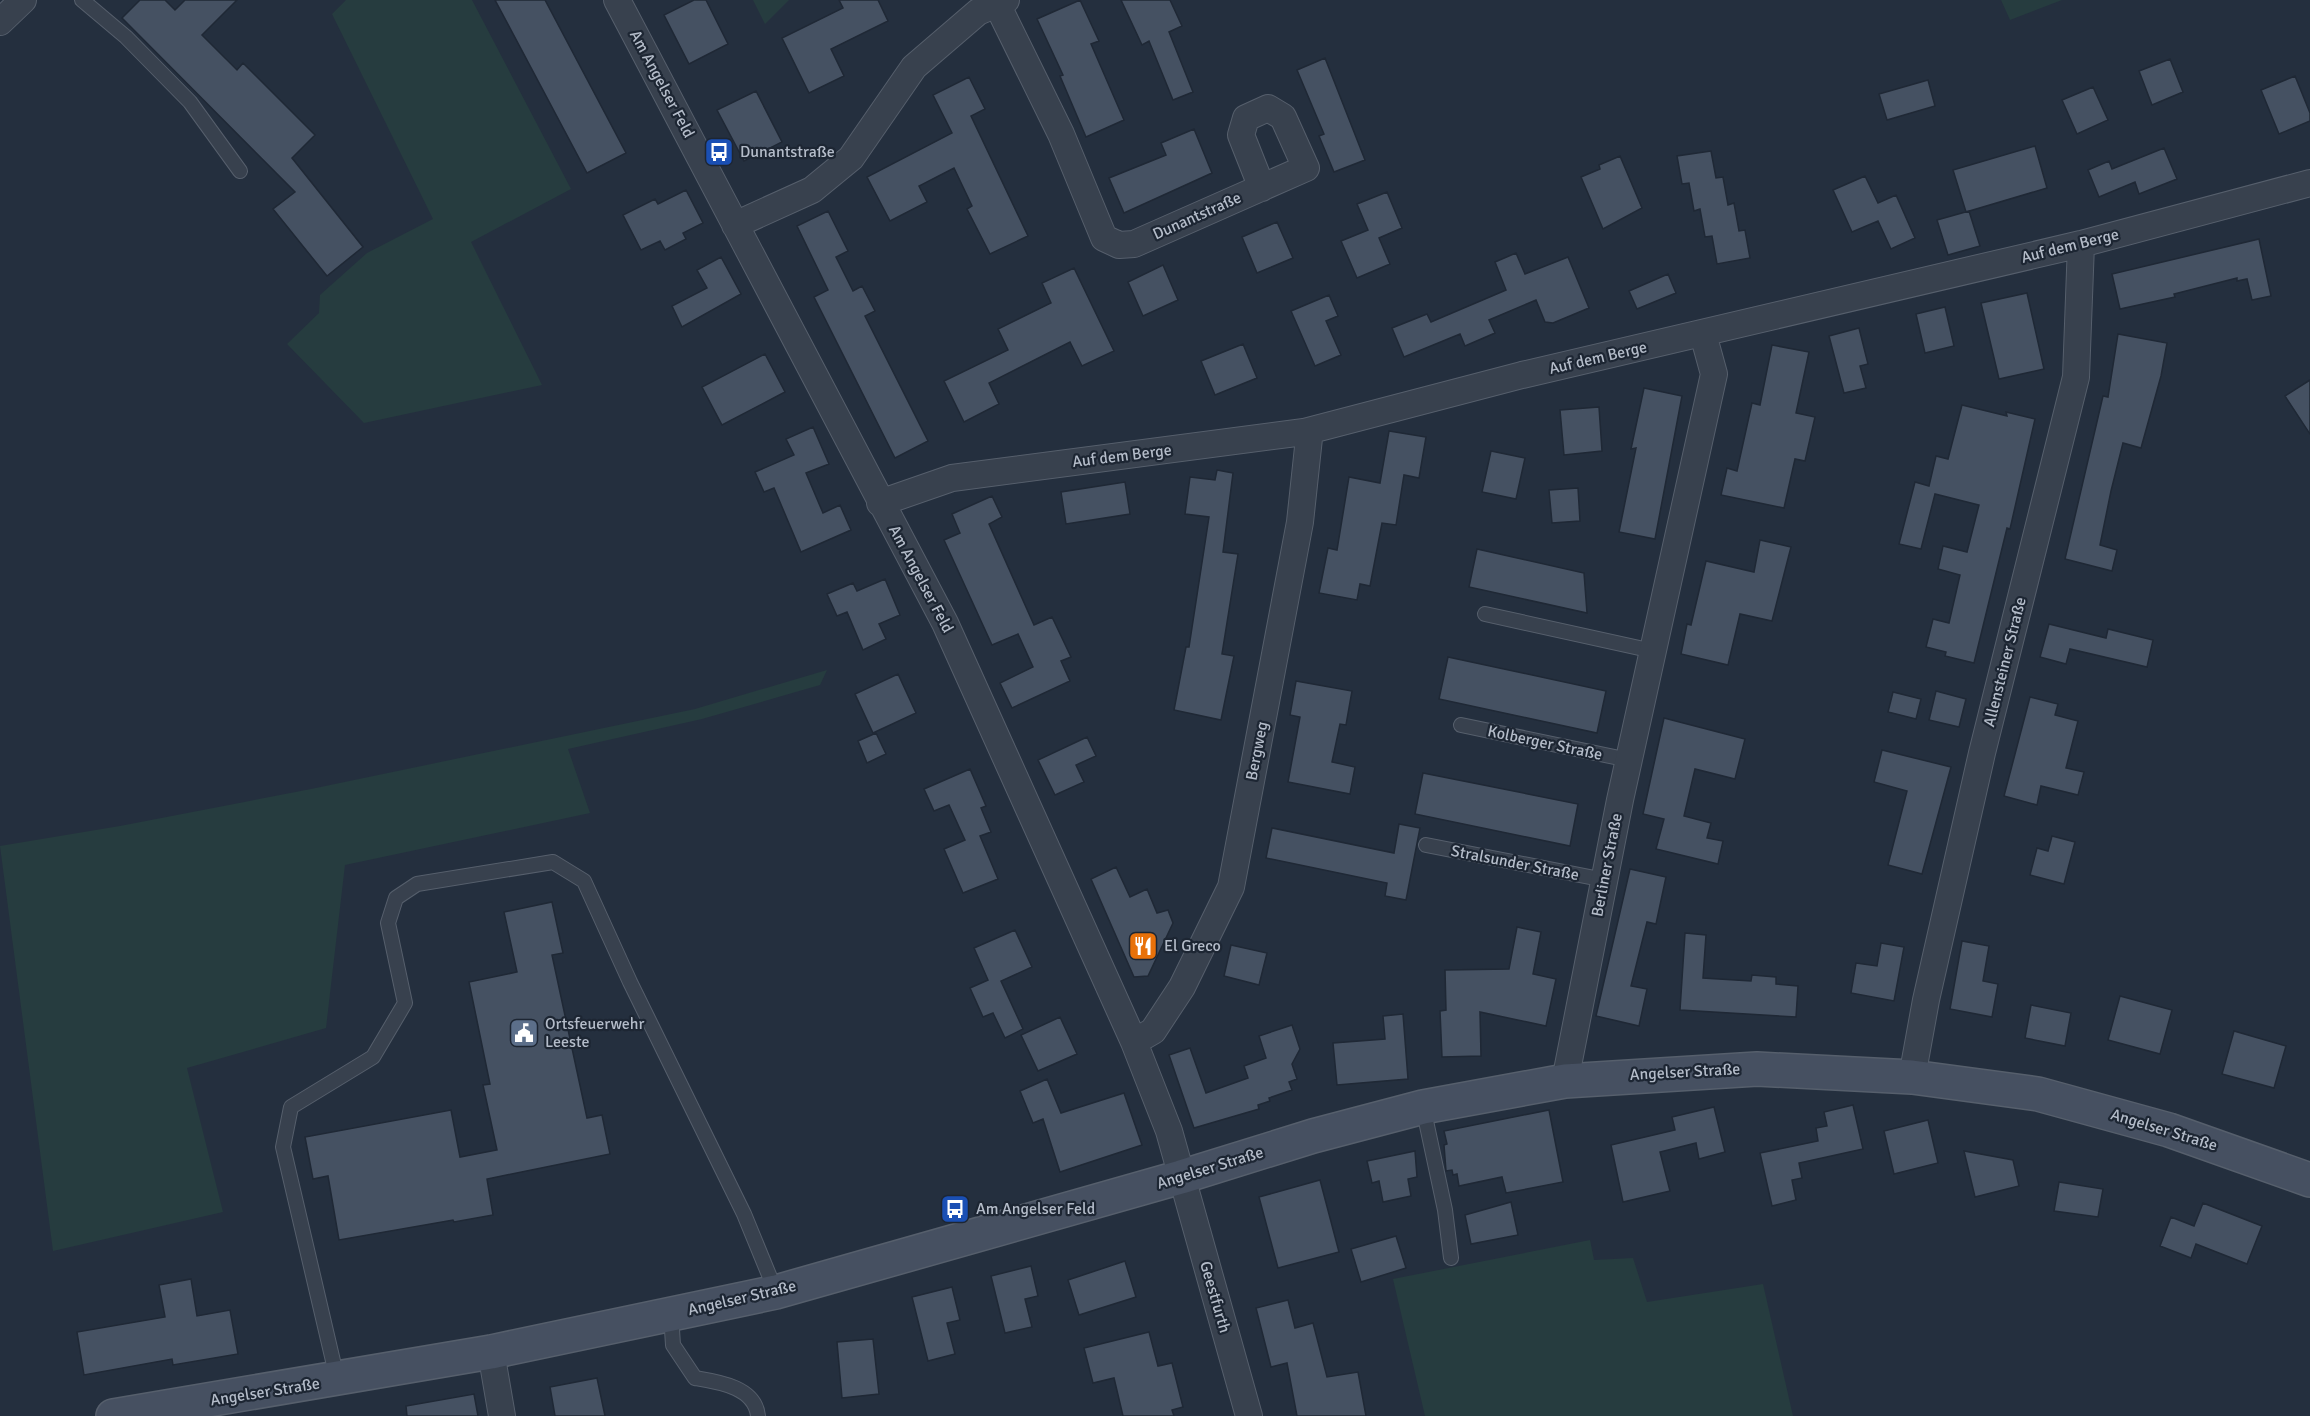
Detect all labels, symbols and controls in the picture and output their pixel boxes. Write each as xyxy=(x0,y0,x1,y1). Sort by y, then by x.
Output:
street label: Am Angelser Feld xyxy=(625,27,699,141)
bus stop icon: Dunantstraße xyxy=(703,136,735,168)
place label: Dunantstraße xyxy=(740,142,835,162)
street label: Dunantstraße xyxy=(1150,188,1244,244)
street label: Auf dem Berge xyxy=(2019,224,2121,268)
street label: Auf dem Berge xyxy=(1547,337,1649,379)
street label: Auf dem Berge xyxy=(1071,440,1173,472)
street label: Am Angelser Feld xyxy=(884,522,958,636)
street label: Allensteiner Straße xyxy=(1979,595,2031,729)
street label: Bergweg xyxy=(1241,720,1273,782)
street label: Kolberger Straße xyxy=(1486,721,1604,765)
street label: Berliner Straße xyxy=(1587,812,1627,918)
street label: Stralsunder Straße xyxy=(1449,841,1581,885)
restaurant icon: El Greco xyxy=(1127,930,1159,962)
place label: El Greco xyxy=(1164,936,1221,956)
place label: Ortsfeuerwehr Leeste xyxy=(545,1014,645,1052)
public building icon: Ortsfeuerwehr Leeste xyxy=(508,1017,540,1049)
street label: Angelser Straße xyxy=(1629,1059,1741,1085)
street label: Angelser Straße xyxy=(2108,1104,2220,1156)
street label: Angelser Straße xyxy=(1154,1142,1266,1194)
bus stop icon: Am Angelser Feld xyxy=(939,1193,971,1225)
place label: Am Angelser Feld xyxy=(976,1199,1095,1219)
street label: Geestfurth xyxy=(1195,1259,1235,1335)
street label: Angelser Straße xyxy=(686,1276,798,1320)
street label: Angelser Straße xyxy=(209,1373,321,1411)

